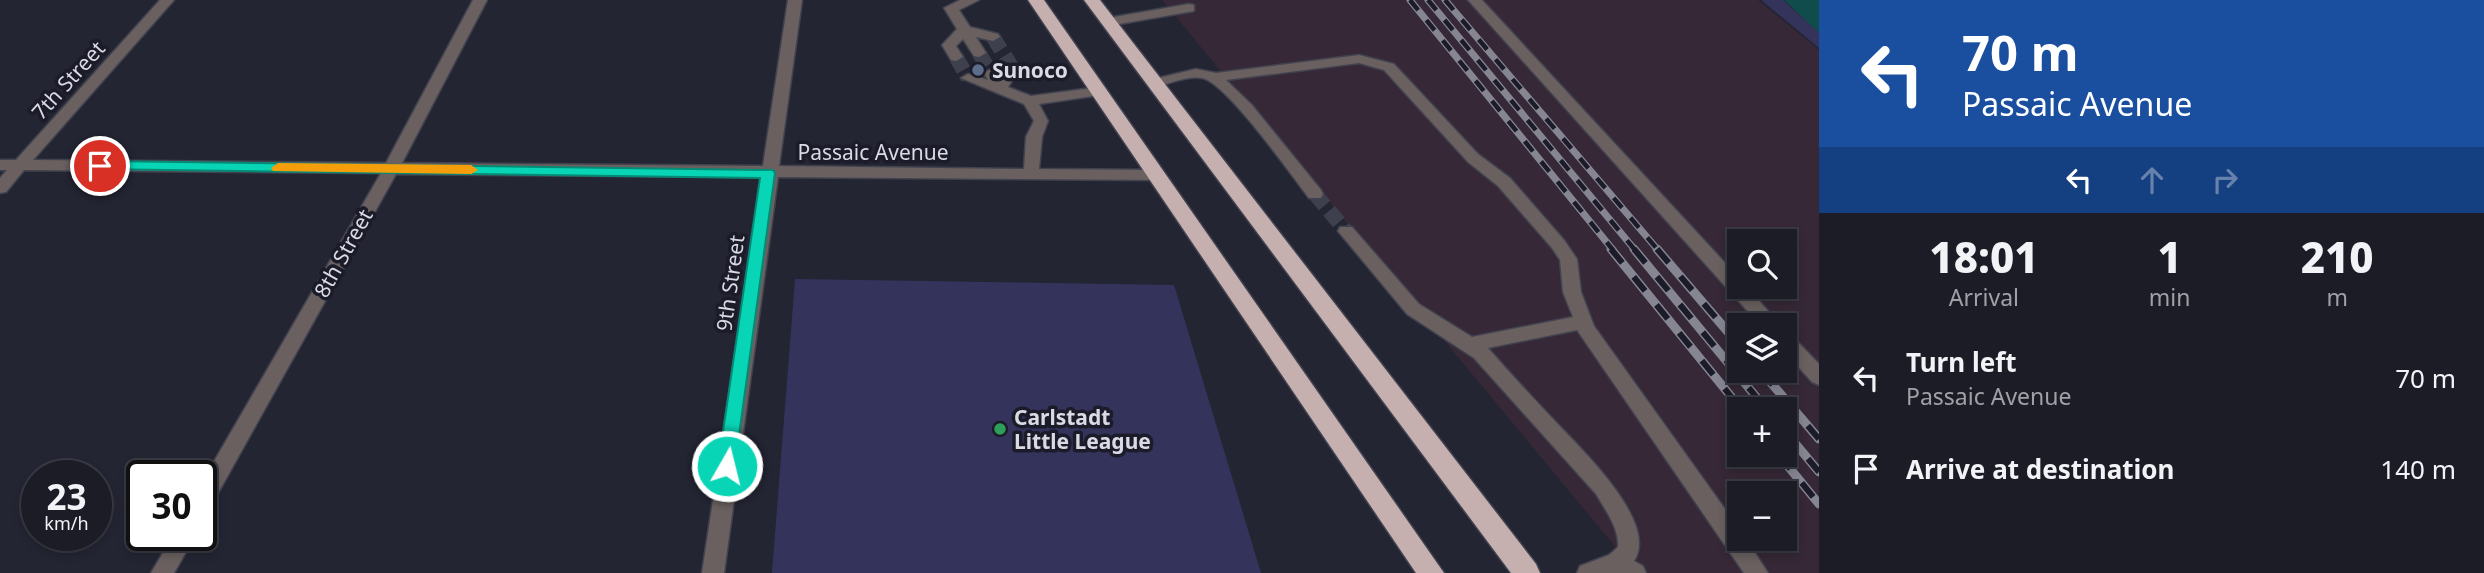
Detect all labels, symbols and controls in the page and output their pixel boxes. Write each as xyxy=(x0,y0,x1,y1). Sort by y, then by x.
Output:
text: 70 m xyxy=(1962,19,2079,85)
icon: left xyxy=(1847,28,1938,119)
street label: 7th Street xyxy=(25,34,111,125)
place label: Sunoco xyxy=(992,56,1068,84)
marker: Sunoco xyxy=(970,62,986,78)
text: Passaic Avenue xyxy=(1962,82,2192,125)
pin xyxy=(70,136,130,196)
street label: Passaic Avenue xyxy=(797,138,949,166)
icon: arrive xyxy=(81,147,119,185)
icon: left xyxy=(2060,161,2098,199)
icon: ahead xyxy=(2133,161,2171,199)
icon: right xyxy=(2206,161,2244,199)
street label: 8th Street xyxy=(307,204,379,302)
text: 18:01 xyxy=(1929,228,2038,285)
text: 1 xyxy=(2157,228,2182,285)
text: 210 xyxy=(2301,228,2374,285)
map controls xyxy=(1727,229,1797,551)
button: search xyxy=(1727,229,1797,299)
street label: 9th Street xyxy=(709,233,751,333)
text: Arrival xyxy=(1949,281,2019,313)
text: min xyxy=(2149,281,2190,313)
text: m xyxy=(2326,281,2348,313)
button: layers xyxy=(1727,313,1797,383)
text: Turn left xyxy=(1906,344,2017,380)
icon: left xyxy=(1847,359,1885,397)
text: 70 m xyxy=(2395,360,2456,396)
text: Passaic Avenue xyxy=(1906,380,2071,412)
button: + xyxy=(1727,397,1797,467)
place label: Carlstadt Little League xyxy=(1014,403,1151,455)
marker: Carlstadt Little League xyxy=(992,421,1008,437)
position arrow xyxy=(690,429,764,503)
icon: arrive xyxy=(1847,450,1885,488)
text: Arrive at destination xyxy=(1906,451,2175,487)
text: 140 m xyxy=(2380,451,2456,487)
speed limit sign: 30 xyxy=(126,460,217,551)
text: 23 xyxy=(46,473,87,520)
button: − xyxy=(1727,481,1797,551)
text: km/h xyxy=(44,511,89,535)

